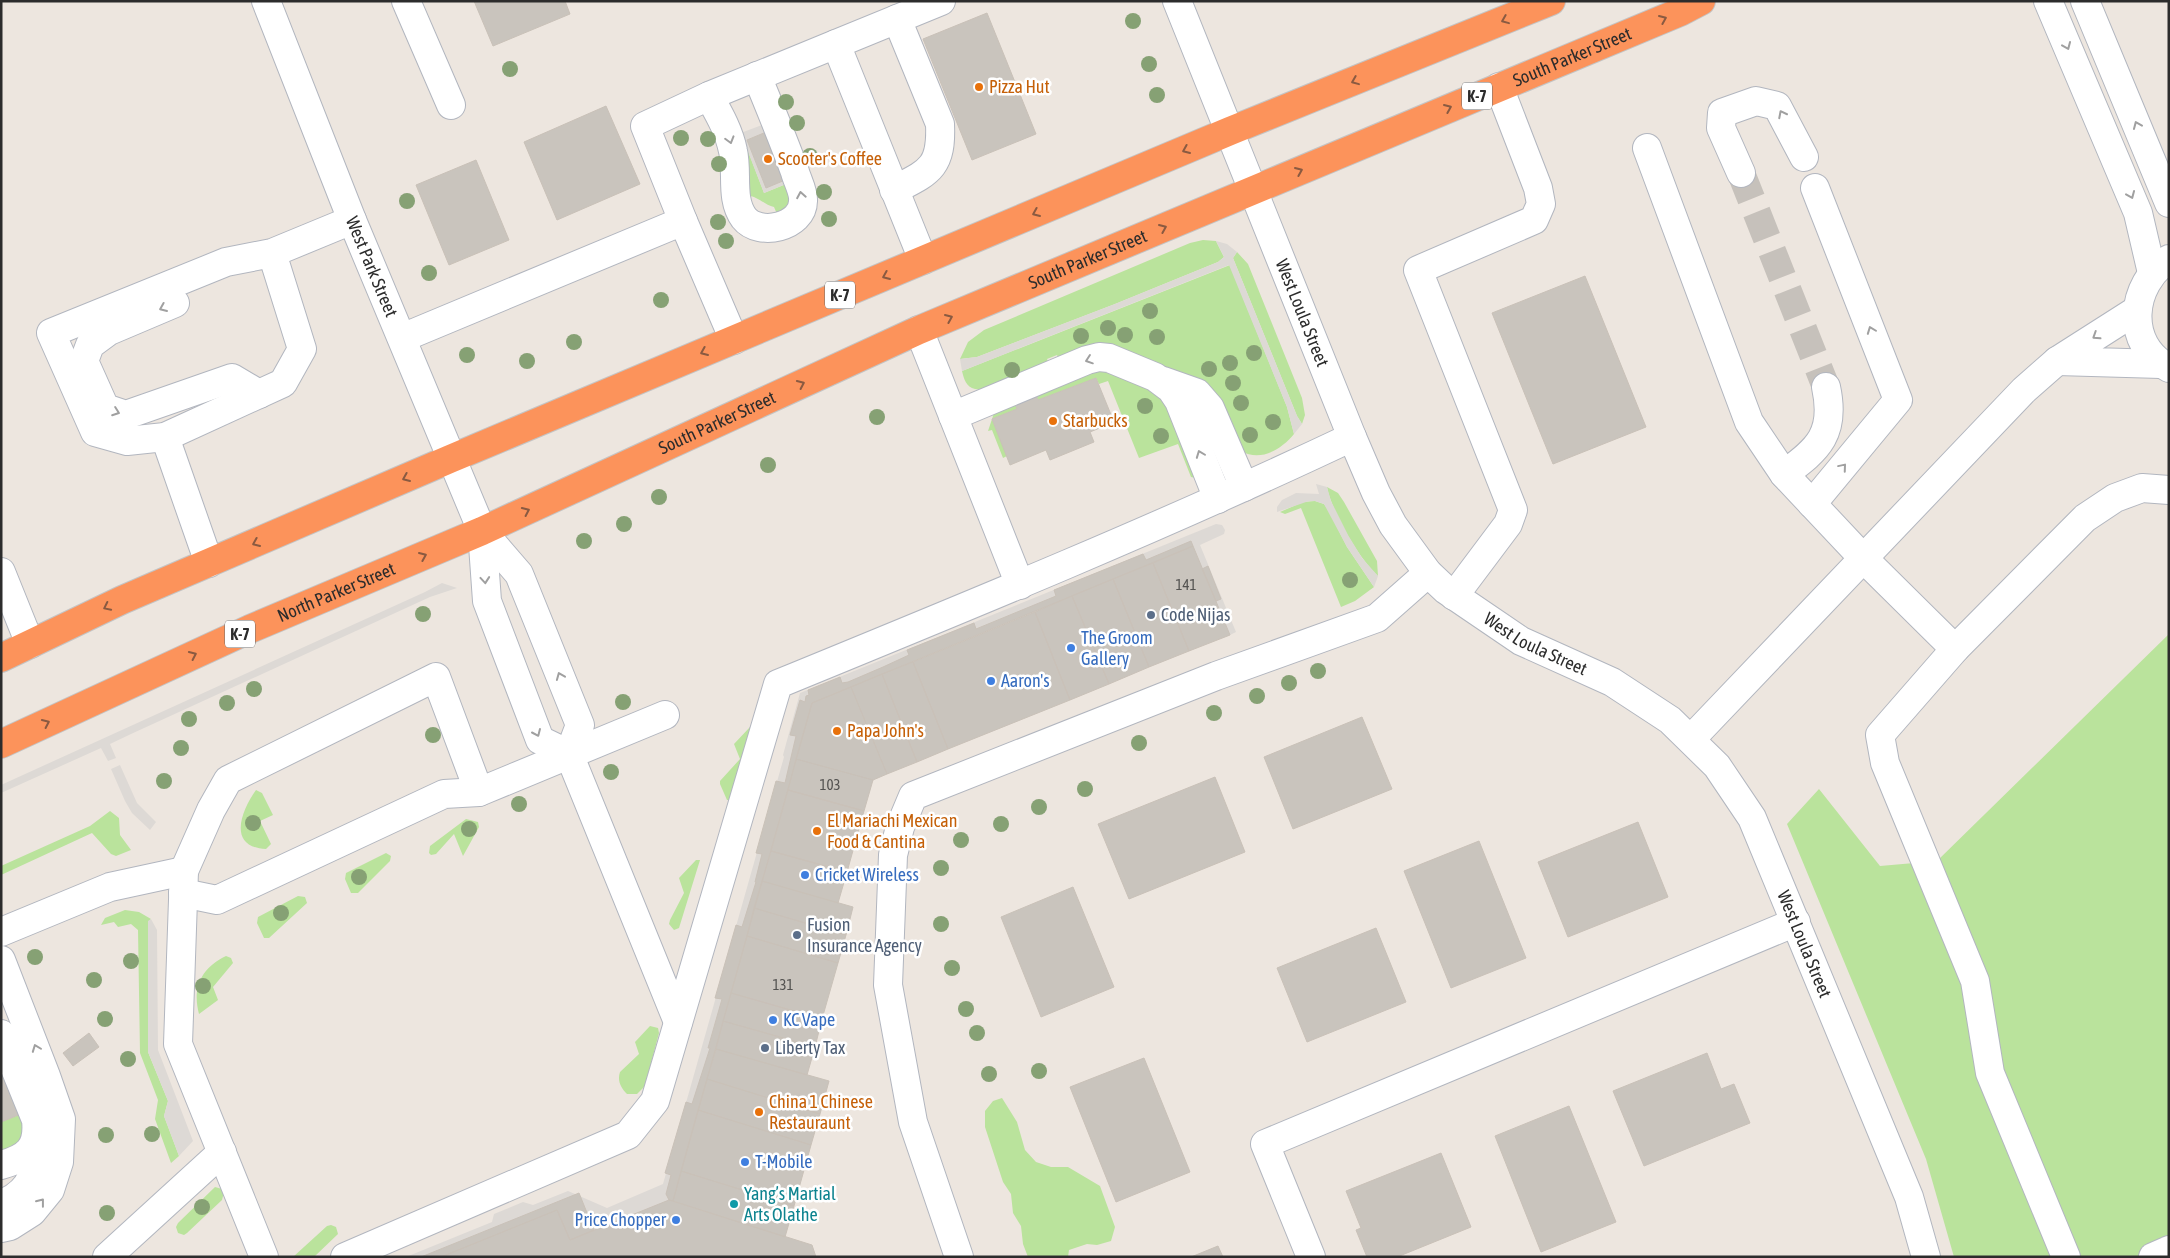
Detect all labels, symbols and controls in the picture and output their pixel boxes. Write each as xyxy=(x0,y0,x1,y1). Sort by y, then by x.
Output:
one-way arrow xyxy=(1502,14,1510,24)
one-way arrow xyxy=(1658,14,1667,25)
street label: South Parker Street xyxy=(1510,23,1634,91)
one-way arrow xyxy=(2060,41,2071,50)
one-way arrow xyxy=(1351,74,1360,85)
place label: Pizza Hut xyxy=(989,76,1050,97)
marker: Pizza Hut xyxy=(973,81,985,93)
road number: K-7 xyxy=(1462,82,1492,110)
one-way arrow xyxy=(1444,104,1452,114)
one-way arrow xyxy=(1778,110,1788,119)
one-way arrow xyxy=(2132,121,2143,130)
one-way arrow xyxy=(724,135,735,144)
one-way arrow xyxy=(1182,144,1190,154)
place label: Scooter's Coffee xyxy=(778,148,882,169)
marker: Scooter's Coffee xyxy=(762,153,774,165)
one-way arrow xyxy=(1294,167,1302,177)
one-way arrow xyxy=(797,190,807,199)
one-way arrow xyxy=(2125,191,2135,199)
one-way arrow xyxy=(1032,207,1041,217)
street label: West Park Street xyxy=(342,213,402,320)
one-way arrow xyxy=(1158,224,1167,234)
street label: South Parker Street xyxy=(1025,225,1150,293)
street label: West Loula Street xyxy=(1272,256,1334,369)
one-way arrow xyxy=(882,270,891,280)
road number: K-7 xyxy=(825,282,855,308)
one-way arrow xyxy=(159,302,168,312)
one-way arrow xyxy=(944,313,953,324)
one-way arrow xyxy=(1866,326,1876,334)
one-way arrow xyxy=(2092,330,2101,340)
one-way arrow xyxy=(700,346,709,357)
one-way arrow xyxy=(1085,354,1094,364)
one-way arrow xyxy=(796,380,805,391)
street label: South Parker Street xyxy=(655,386,779,458)
one-way arrow xyxy=(111,406,120,416)
place label: Starbucks xyxy=(1063,410,1128,431)
marker: Starbucks xyxy=(1047,415,1059,427)
one-way arrow xyxy=(1196,450,1206,459)
one-way arrow xyxy=(1838,464,1846,473)
one-way arrow xyxy=(402,472,411,483)
one-way arrow xyxy=(521,507,530,517)
one-way arrow xyxy=(252,536,261,547)
one-way arrow xyxy=(418,552,427,563)
street label: North Parker Street xyxy=(274,558,398,626)
one-way arrow xyxy=(479,576,490,584)
house number: 141 xyxy=(1175,576,1197,593)
one-way arrow xyxy=(103,601,112,611)
place label: Code Nijas xyxy=(1161,604,1230,625)
street label: West Loula Street xyxy=(1480,608,1590,679)
marker: Code Nijas xyxy=(1145,609,1157,621)
road number: K-7 xyxy=(225,620,255,648)
place label: The Groom Gallery xyxy=(1081,627,1153,669)
marker: The Groom Gallery xyxy=(1065,642,1077,654)
one-way arrow xyxy=(188,651,197,662)
place label: Aaron's xyxy=(1001,670,1050,691)
one-way arrow xyxy=(556,672,566,681)
marker: Aaron's xyxy=(985,675,997,687)
one-way arrow xyxy=(41,719,50,730)
place label: Papa John's xyxy=(847,720,924,741)
marker: Papa John's xyxy=(831,725,843,737)
one-way arrow xyxy=(531,728,542,737)
house number: 103 xyxy=(819,776,841,793)
place label: El Mariachi Mexican Food & Cantina xyxy=(827,810,957,852)
marker: El Mariachi Mexican Food & Cantina xyxy=(811,825,823,837)
place label: Cricket Wireless xyxy=(815,864,919,885)
marker: Cricket Wireless xyxy=(799,869,811,881)
street label: West Loula Street xyxy=(1773,887,1836,1001)
place label: Fusion Insurance Agency xyxy=(807,914,922,956)
marker: Fusion Insurance Agency xyxy=(791,929,803,941)
house number: 131 xyxy=(772,976,794,993)
place label: KC Vape xyxy=(783,1009,835,1030)
marker: KC Vape xyxy=(767,1014,779,1026)
place label: Liberty Tax xyxy=(775,1037,845,1058)
marker: Liberty Tax xyxy=(759,1042,771,1054)
one-way arrow xyxy=(32,1044,42,1053)
place label: China 1 Chinese Restauraunt xyxy=(769,1091,873,1133)
marker: China 1 Chinese Restauraunt xyxy=(753,1106,765,1118)
place label: T-Mobile xyxy=(755,1151,812,1172)
marker: T-Mobile xyxy=(739,1156,751,1168)
place label: Yang’s Martial Arts Olathe xyxy=(744,1183,836,1225)
one-way arrow xyxy=(35,1198,44,1207)
marker: Yang’s Martial Arts Olathe xyxy=(728,1198,740,1210)
place label: Price Chopper xyxy=(575,1209,667,1230)
marker: Price Chopper xyxy=(670,1214,682,1226)

